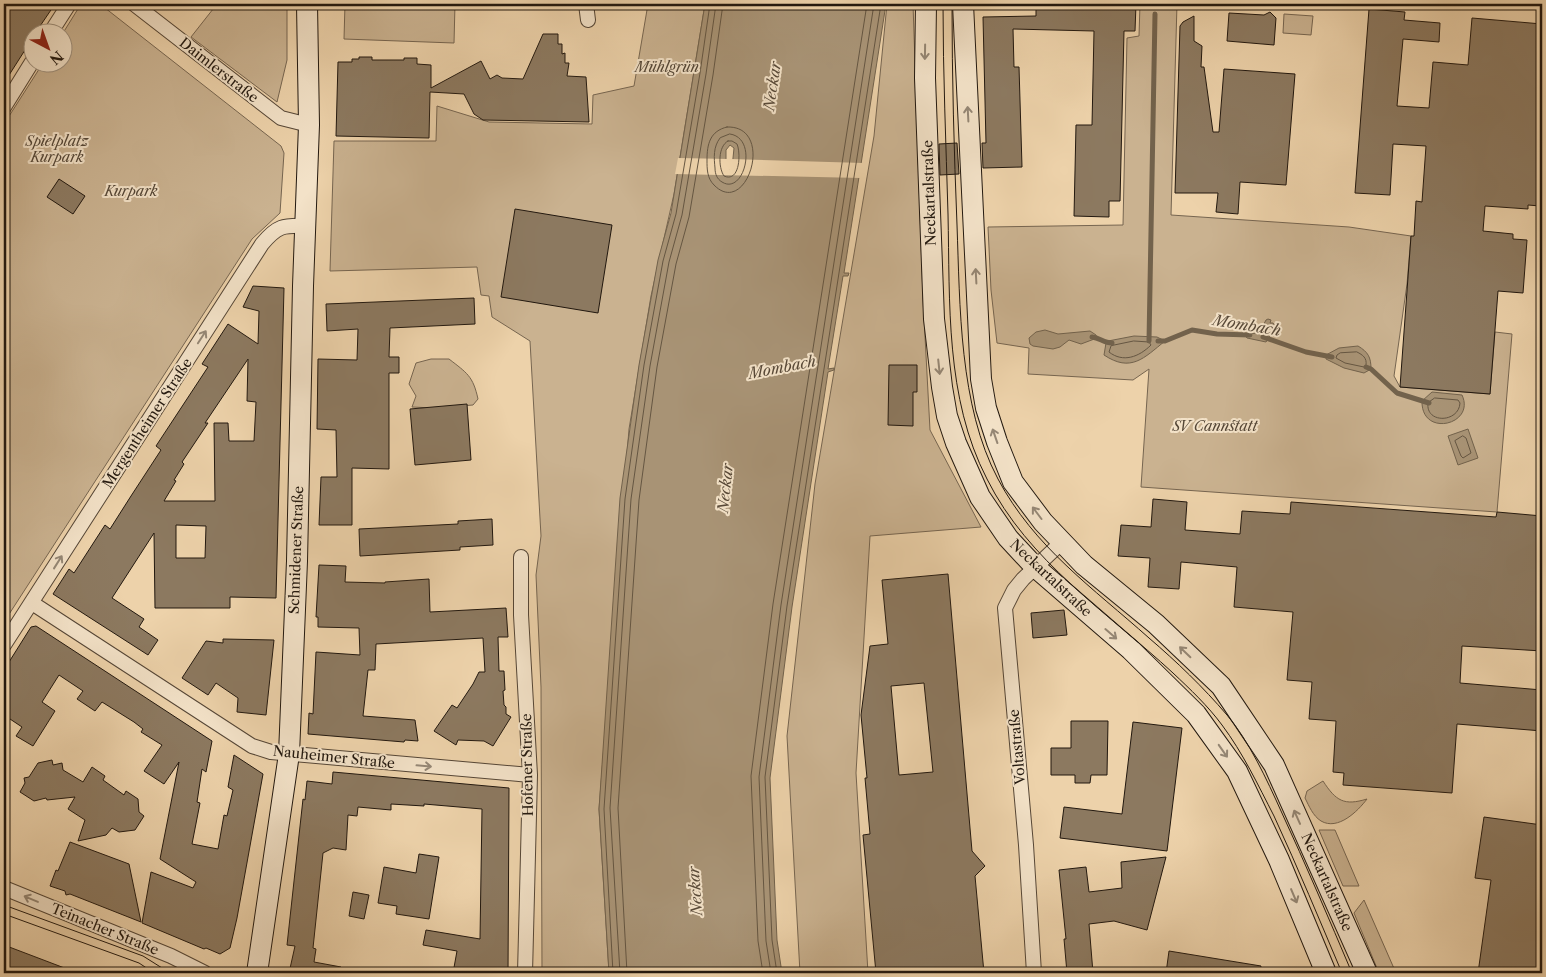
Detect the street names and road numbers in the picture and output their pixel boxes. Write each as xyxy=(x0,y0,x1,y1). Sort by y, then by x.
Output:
street label: Daimlerstraße xyxy=(176,33,262,107)
street label: Neckartalstraße xyxy=(918,140,940,246)
street label: Mergentheimer Straße xyxy=(98,354,196,491)
street label: Schmidener Straße xyxy=(285,485,307,614)
street label: Neckartalstraße xyxy=(1006,535,1096,621)
street label: Voltastraße xyxy=(1005,708,1029,786)
street label: Hofener Straße xyxy=(517,713,537,817)
street label: Nauheimer Straße xyxy=(272,742,396,772)
street label: Neckartalstraße xyxy=(1297,830,1357,934)
street label: Teinacher Straße xyxy=(48,899,162,959)

